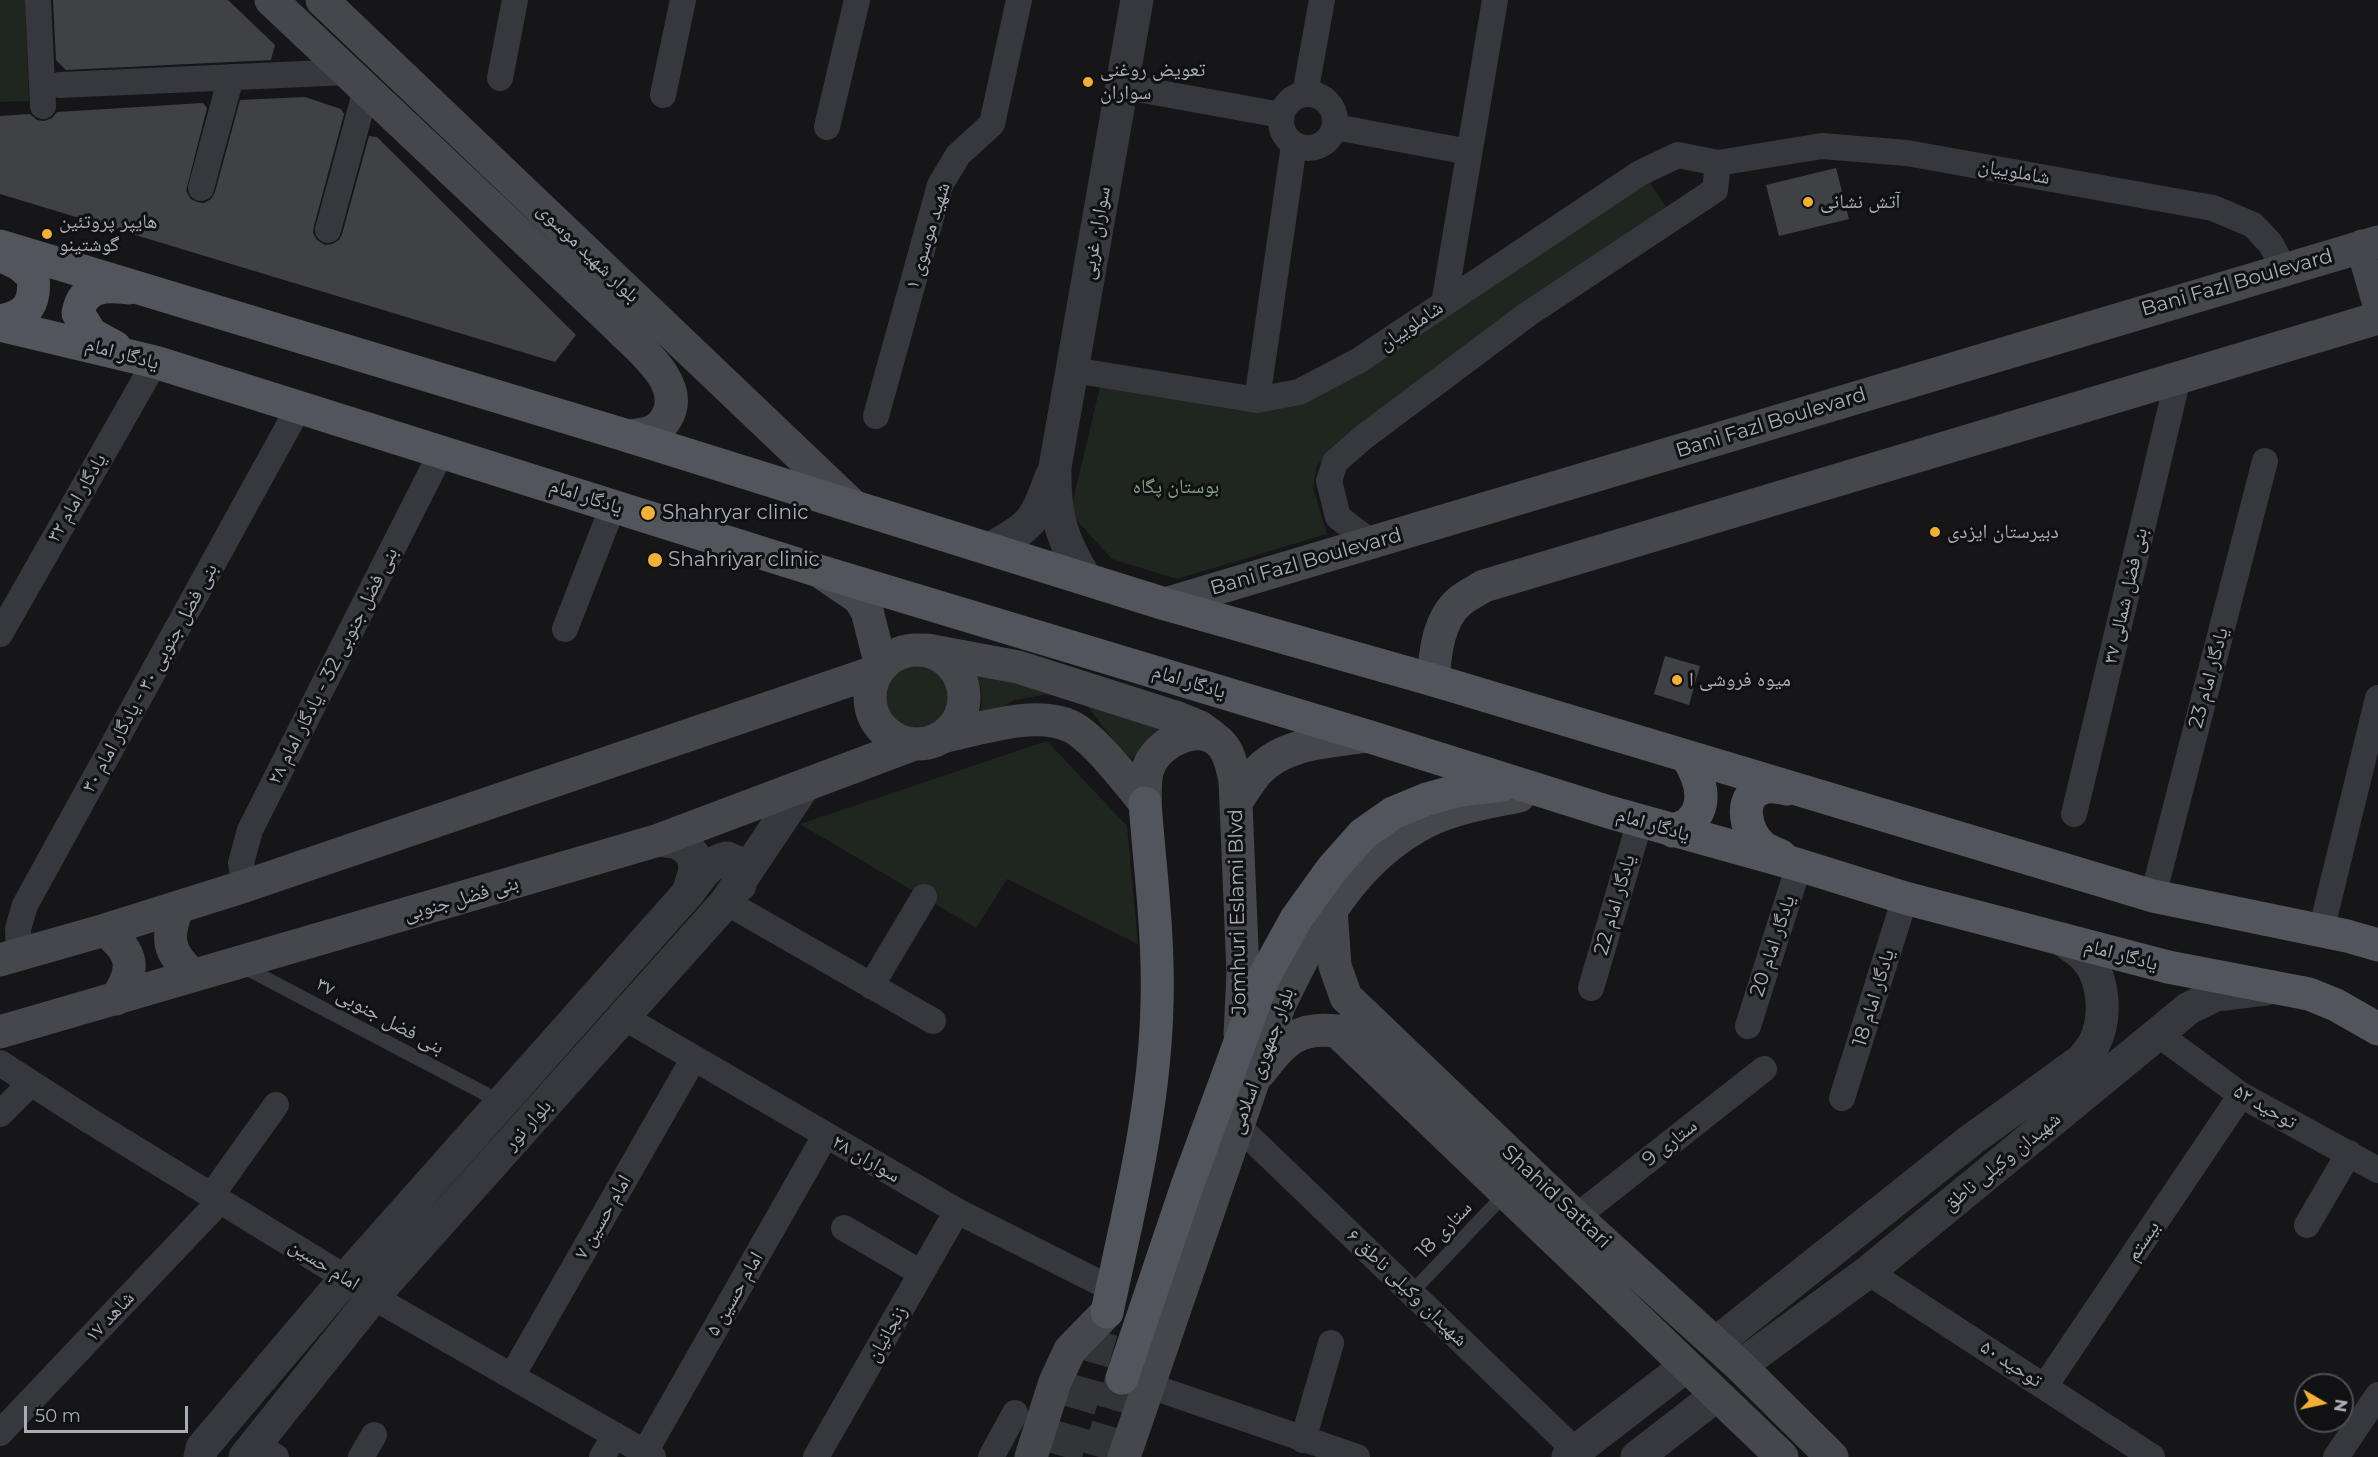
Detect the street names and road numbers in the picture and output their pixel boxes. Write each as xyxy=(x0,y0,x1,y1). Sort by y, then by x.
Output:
street label: شاملوییان xyxy=(1976,154,2052,190)
street label: شهید موسوی ۱ xyxy=(900,180,956,292)
street label: سواران غربی xyxy=(1076,185,1116,281)
street label: بلوار شهید موسوی xyxy=(532,198,644,308)
street label: Bani Fazl Boulevard xyxy=(2139,244,2335,322)
street label: شاملوییان xyxy=(1374,296,1448,356)
street label: یادگار امام xyxy=(83,333,161,375)
street label: Bani Fazl Boulevard xyxy=(1673,383,1869,463)
street label: یادگار امام ۳۲ xyxy=(42,449,112,547)
street label: یادگار امام xyxy=(547,474,625,520)
street label: Bani Fazl Boulevard xyxy=(1208,523,1404,601)
street label: بنی فضل شمالی ۳۷ xyxy=(2099,526,2153,666)
street label: بنی فضل جنوبی 32 - یادگار امام ۲۸ xyxy=(263,543,403,789)
street label: بنی فضل جنوبی ۳۰ - یادگار امام ۳۰ xyxy=(77,559,223,797)
street label: یادگار امام 23 xyxy=(2184,625,2234,731)
street label: یادگار امام xyxy=(1150,660,1228,704)
street label: یادگار امام xyxy=(1614,803,1692,847)
street label: Jomhuri Eslami Blvd xyxy=(1224,809,1252,1015)
street label: یادگار امام 22 xyxy=(1589,852,1641,958)
street label: بنی فضل جنوبی xyxy=(401,871,521,927)
street label: یادگار امام 20 xyxy=(1745,892,1801,1000)
street label: یادگار امام xyxy=(2082,934,2160,976)
street label: یادگار امام 18 xyxy=(1848,946,1900,1050)
street label: بنی فضل جنوبی ۳۷ xyxy=(312,972,448,1060)
street label: بلوار جمهوری اسلامی xyxy=(1224,985,1300,1137)
street label: توحید ۵۲ xyxy=(2229,1079,2301,1135)
street label: بلوار نور xyxy=(499,1095,557,1155)
street label: شهیدان وکیلی ناطق xyxy=(1938,1107,2066,1217)
street label: ستاری 9 xyxy=(1638,1114,1702,1172)
street label: سواران ۲۸ xyxy=(828,1130,904,1188)
street label: Shahid Sattari xyxy=(1497,1140,1615,1254)
street label: امام حسین ۷ xyxy=(569,1171,637,1263)
street label: ستاری 18 xyxy=(1411,1196,1477,1264)
street label: بیستم xyxy=(2121,1216,2165,1266)
street label: شهیدان وکیلی ناطق ۶ xyxy=(1342,1224,1472,1352)
street label: امام حسین xyxy=(284,1234,364,1296)
street label: امام حسین ۵ xyxy=(701,1248,769,1340)
street label: شاهد ۱۷ xyxy=(80,1286,140,1348)
street label: زنجانیان xyxy=(861,1302,913,1366)
street label: توحید ۵۰ xyxy=(1976,1335,2046,1393)

